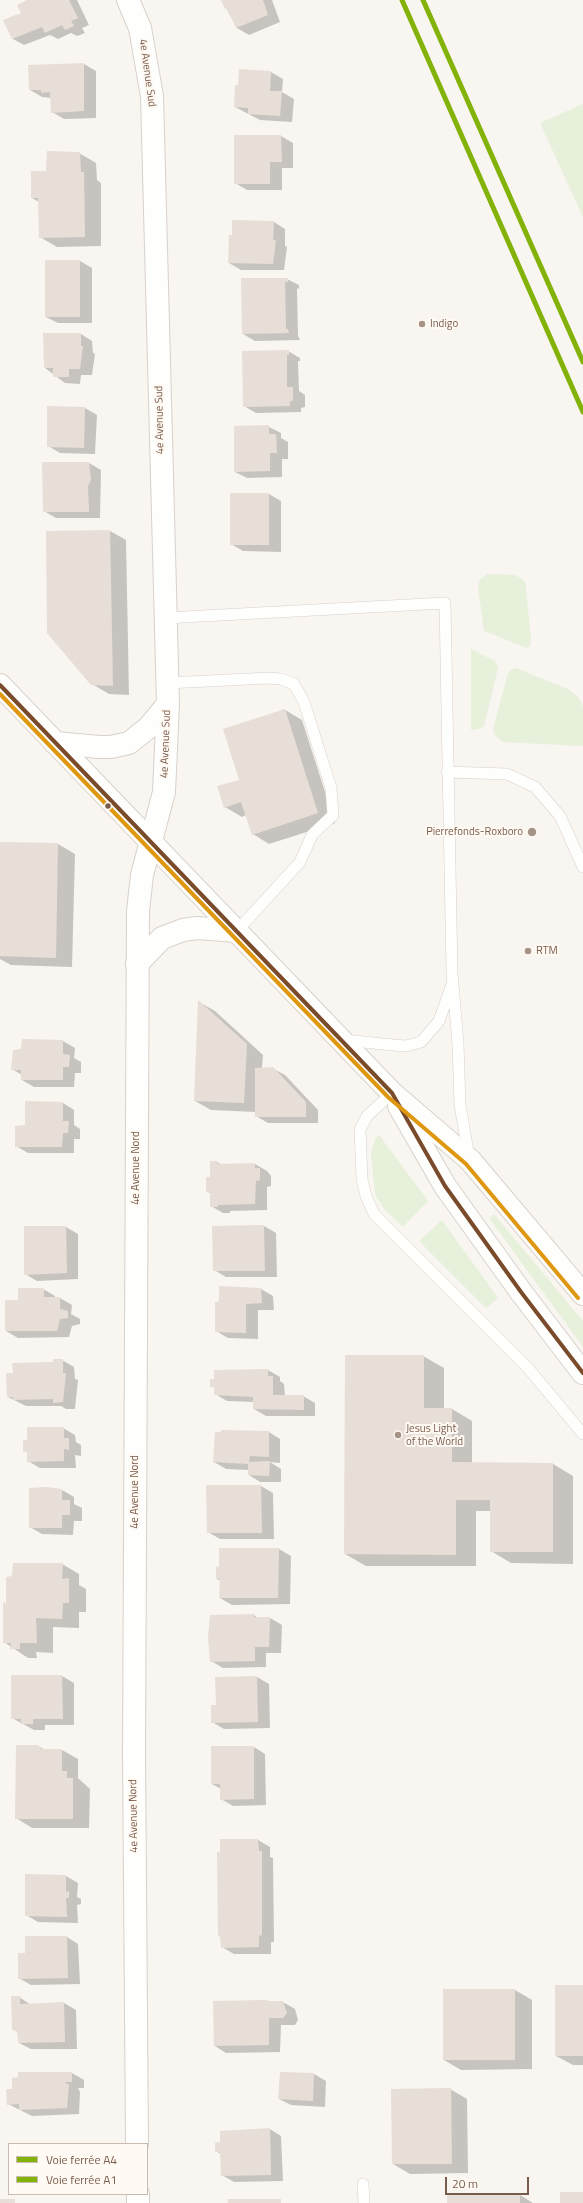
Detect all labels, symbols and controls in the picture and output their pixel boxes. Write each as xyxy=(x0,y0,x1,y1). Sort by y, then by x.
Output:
street label: 4e Avenue Sud xyxy=(136,38,158,108)
place label: Indigo xyxy=(430,317,458,331)
marker: Indigo xyxy=(417,319,427,329)
street label: 4e Avenue Sud xyxy=(153,386,167,454)
street label: 4e Avenue Sud xyxy=(158,709,174,779)
unlabelled marker xyxy=(103,801,113,811)
place label: Pierrefonds-Roxboro xyxy=(426,825,523,839)
marker: Pierrefonds-Roxboro xyxy=(526,826,538,838)
place label: RTM xyxy=(536,944,558,958)
marker: RTM xyxy=(523,946,533,956)
street label: 4e Avenue Nord xyxy=(129,1131,143,1205)
place label: Jesus Light of the World xyxy=(406,1422,463,1448)
marker: Jesus Light of the World xyxy=(393,1430,403,1440)
street label: 4e Avenue Nord xyxy=(128,1455,142,1529)
street label: 4e Avenue Nord xyxy=(127,1779,141,1853)
legend xyxy=(8,2143,148,2195)
text: Voie ferrée A4 xyxy=(46,2150,117,2169)
scale bar xyxy=(447,2169,531,2195)
text: Voie ferrée A1 xyxy=(46,2170,117,2189)
text: 20 m xyxy=(452,2174,478,2193)

